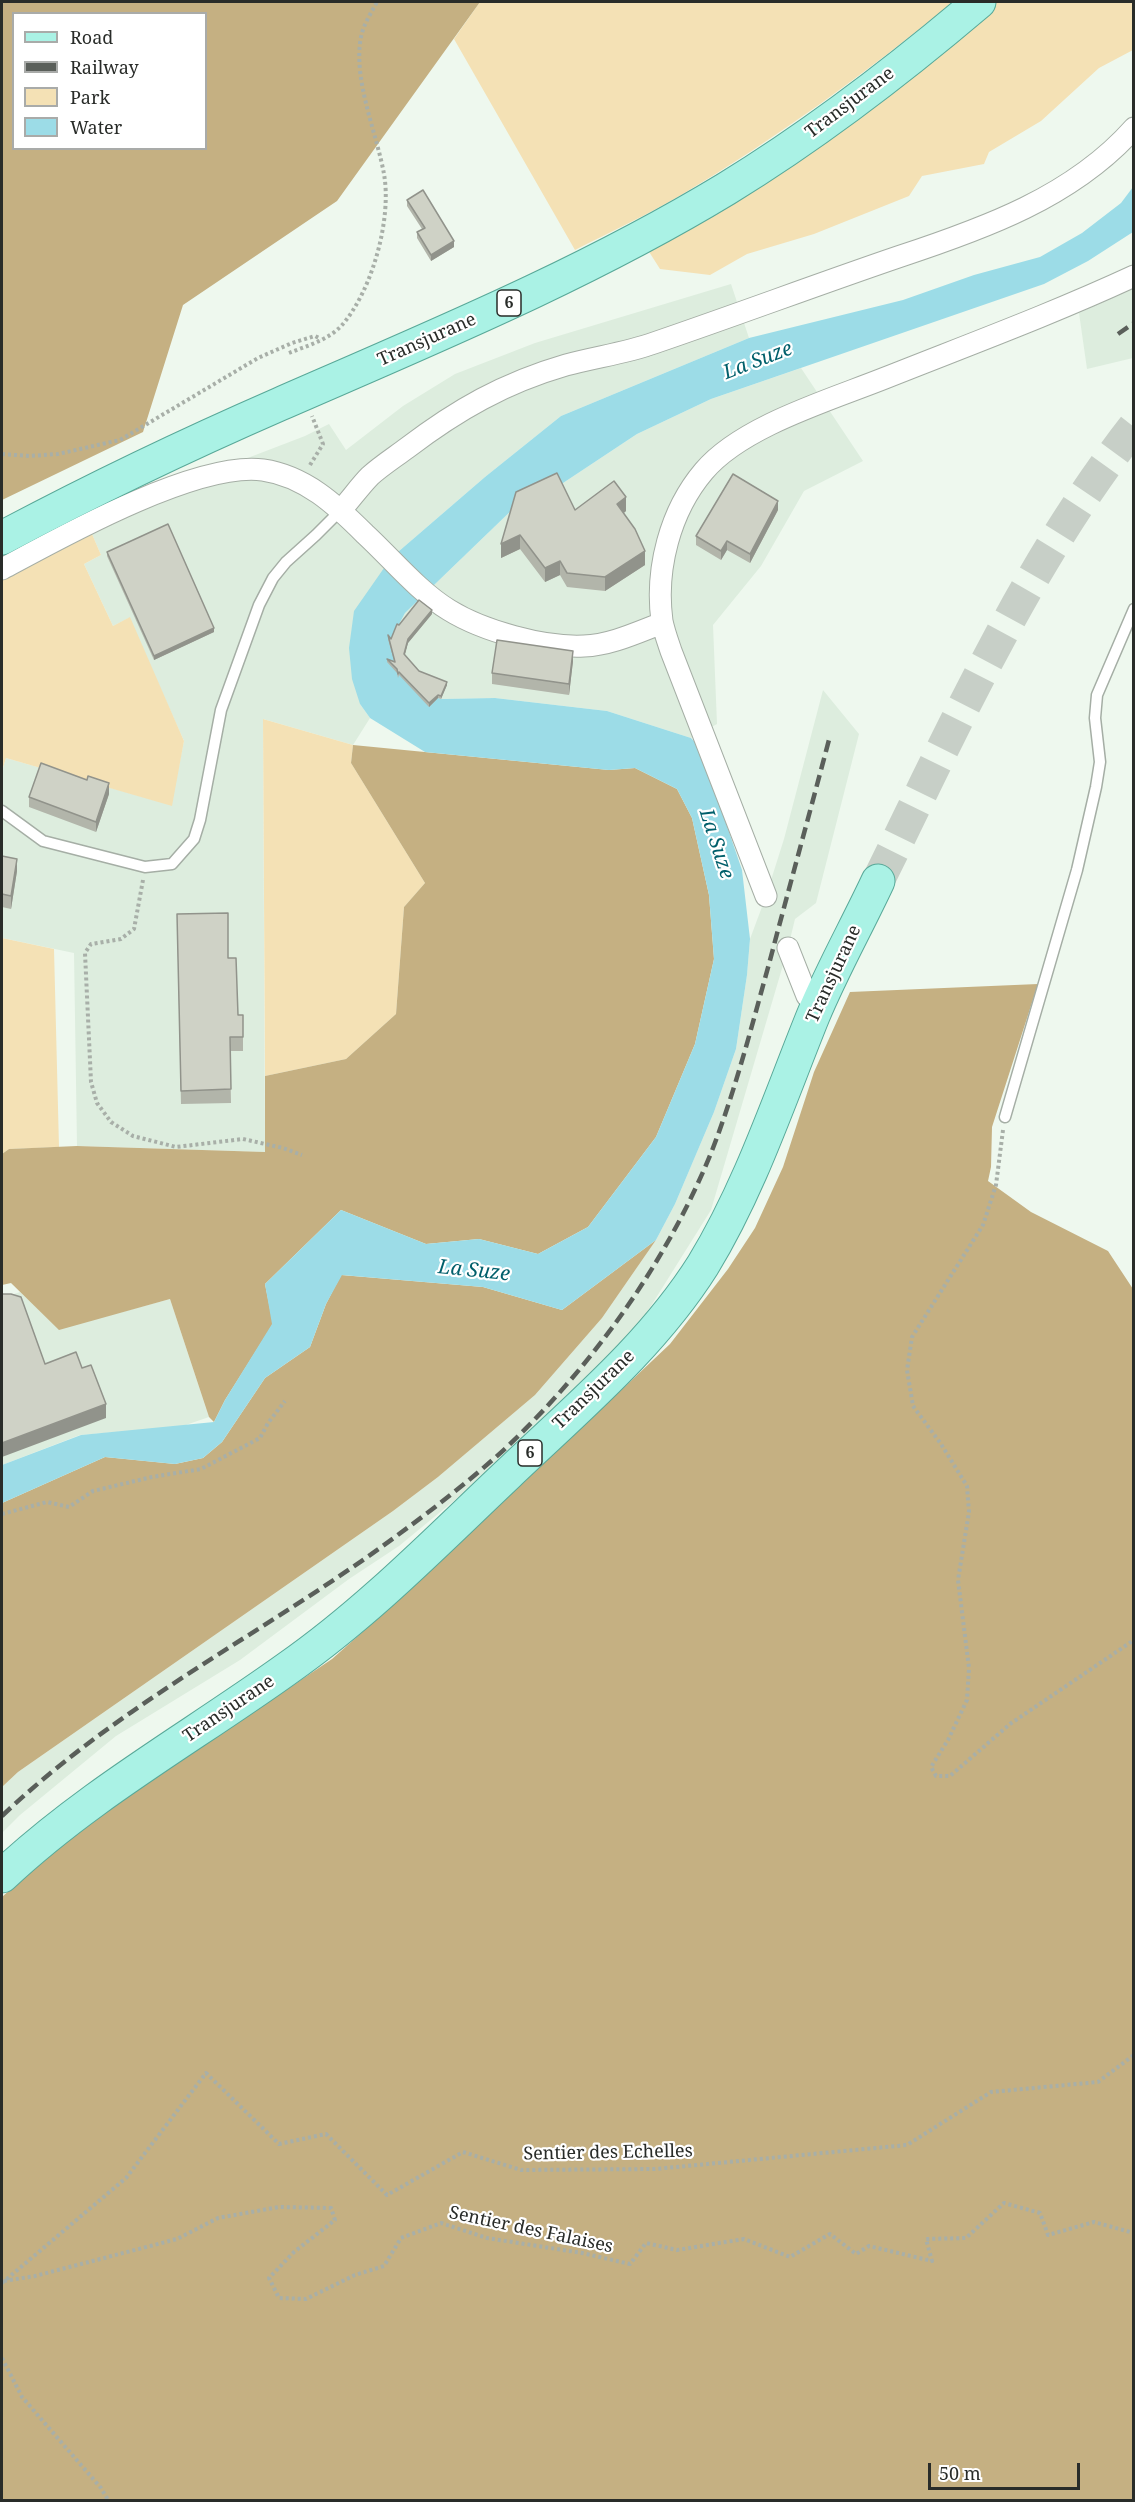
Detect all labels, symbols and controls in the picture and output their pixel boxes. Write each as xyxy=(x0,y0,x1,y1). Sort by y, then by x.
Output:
legend xyxy=(12,12,207,150)
text: Road xyxy=(70,25,113,49)
text: Railway xyxy=(70,55,139,79)
street label: Transjurane xyxy=(801,63,899,143)
text: Park xyxy=(70,85,110,109)
text: Water xyxy=(70,115,122,139)
road number: 6 xyxy=(497,290,521,316)
street label: Transjurane xyxy=(374,309,480,371)
water label: La Suze xyxy=(720,337,796,385)
water label: La Suze xyxy=(693,806,739,882)
street label: Transjurane xyxy=(802,922,866,1026)
water label: La Suze xyxy=(437,1255,511,1287)
street label: Transjurane xyxy=(549,1346,639,1434)
road number: 6 xyxy=(518,1440,542,1466)
street label: Transjurane xyxy=(179,1671,279,1747)
street label: Sentier des Echelles xyxy=(523,2141,693,2165)
street label: Sentier des Falaises xyxy=(447,2202,615,2258)
scale bar xyxy=(931,2451,1082,2489)
text: 50 m xyxy=(939,2461,981,2485)

